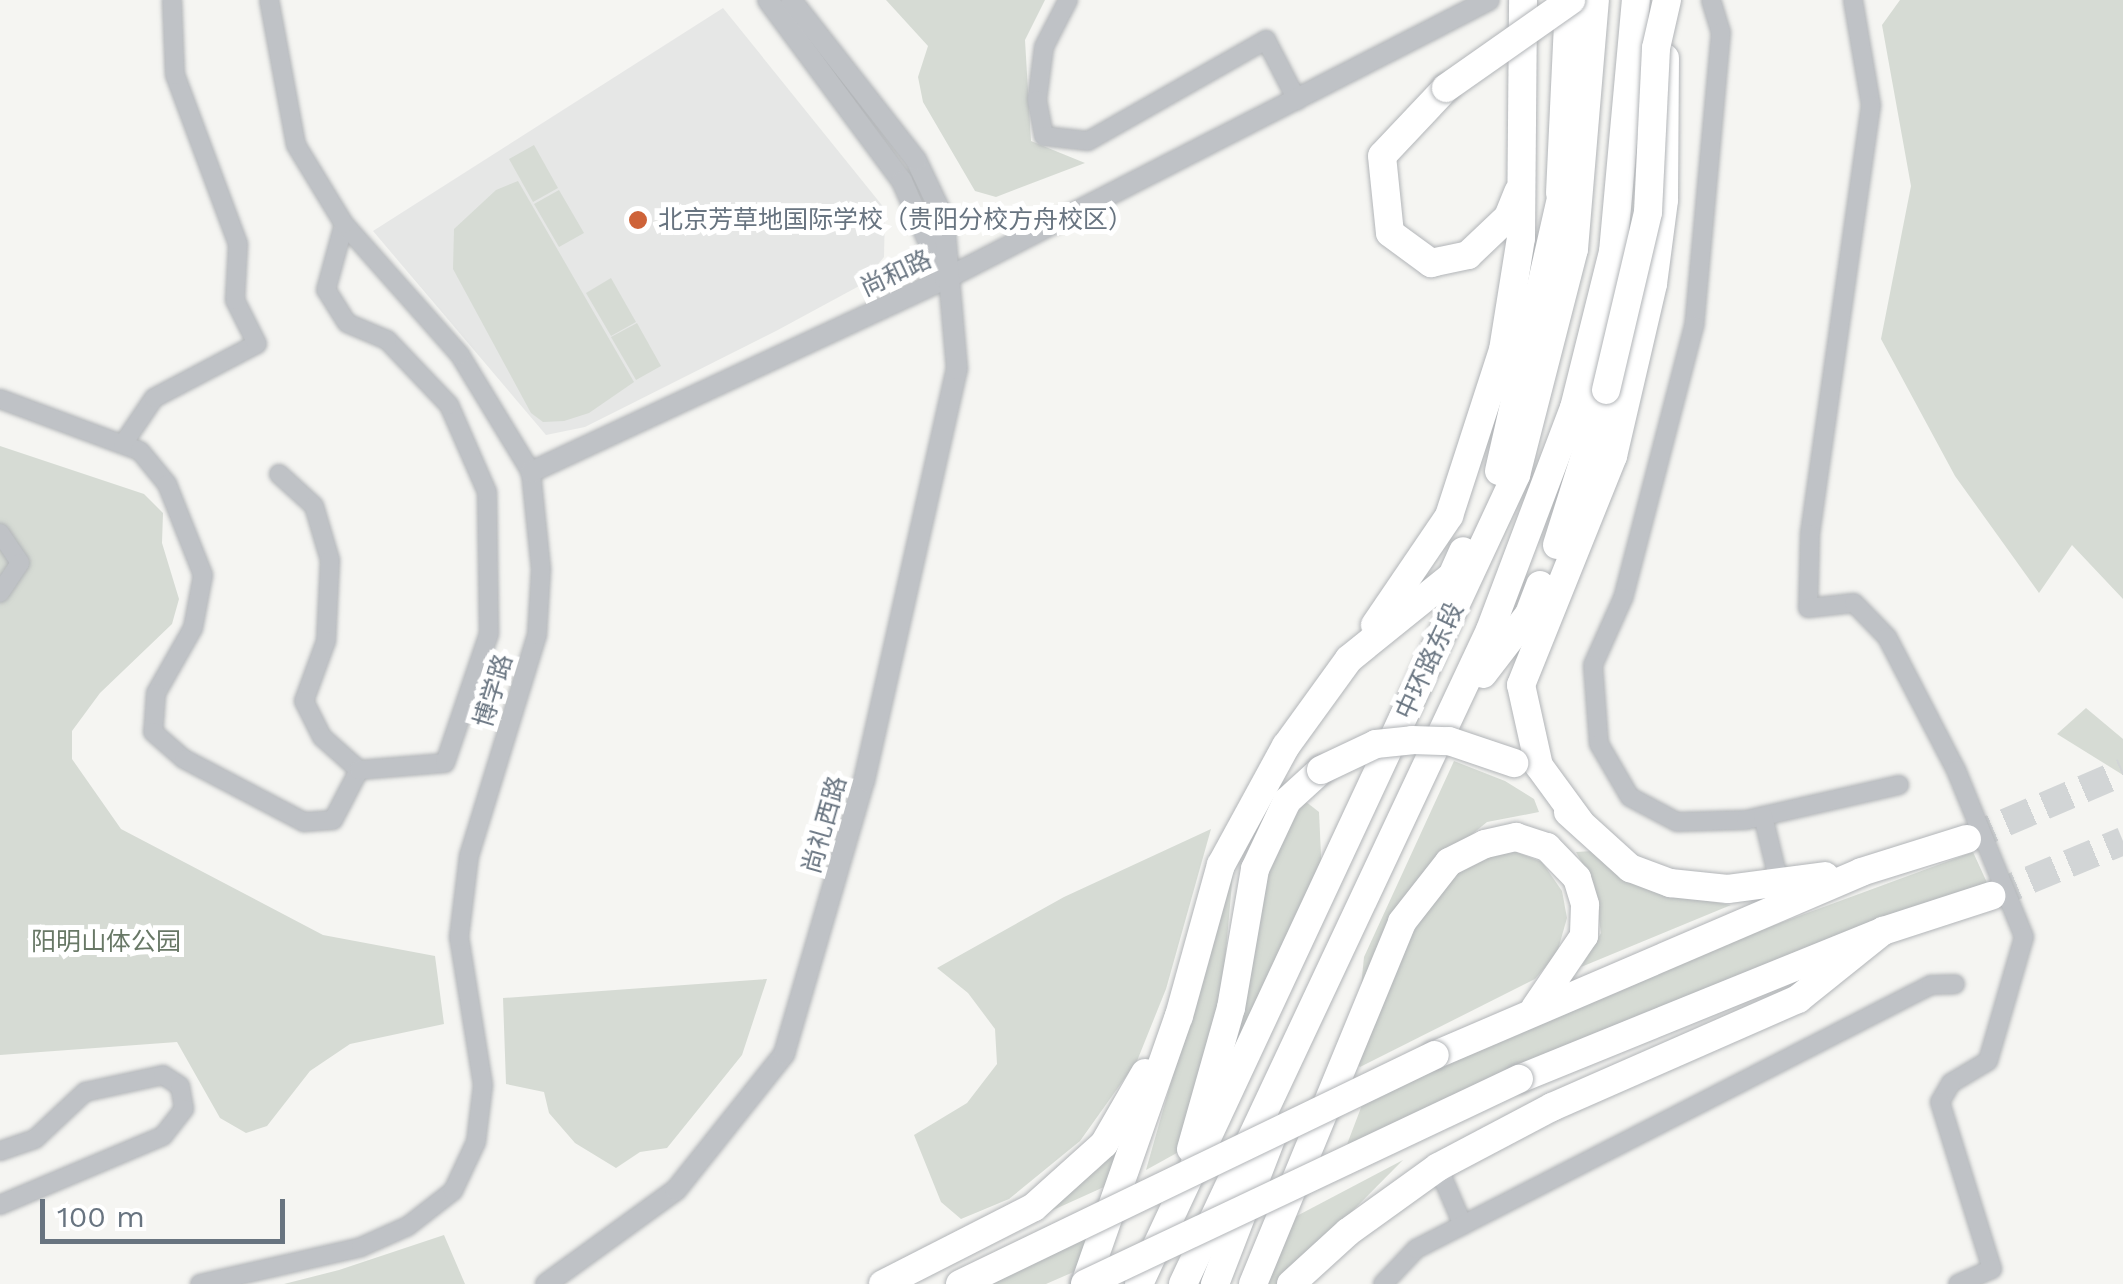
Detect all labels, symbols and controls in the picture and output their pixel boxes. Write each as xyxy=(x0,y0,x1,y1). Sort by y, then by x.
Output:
place label: 北京芳草地国际学校（贵阳分校方舟校区） xyxy=(658,205,1133,235)
marker: 北京芳草地国际学校（贵阳分校方舟校区） xyxy=(627,209,649,231)
street label: 尚和路 xyxy=(856,245,936,303)
street label: 中环路东段 xyxy=(1390,598,1470,724)
street label: 博学路 xyxy=(469,651,519,731)
street label: 尚礼西路 xyxy=(797,773,853,877)
park label: 阳明山体公园 xyxy=(31,927,181,957)
scale bar xyxy=(45,1179,290,1241)
text: 100 m xyxy=(57,1199,145,1234)

